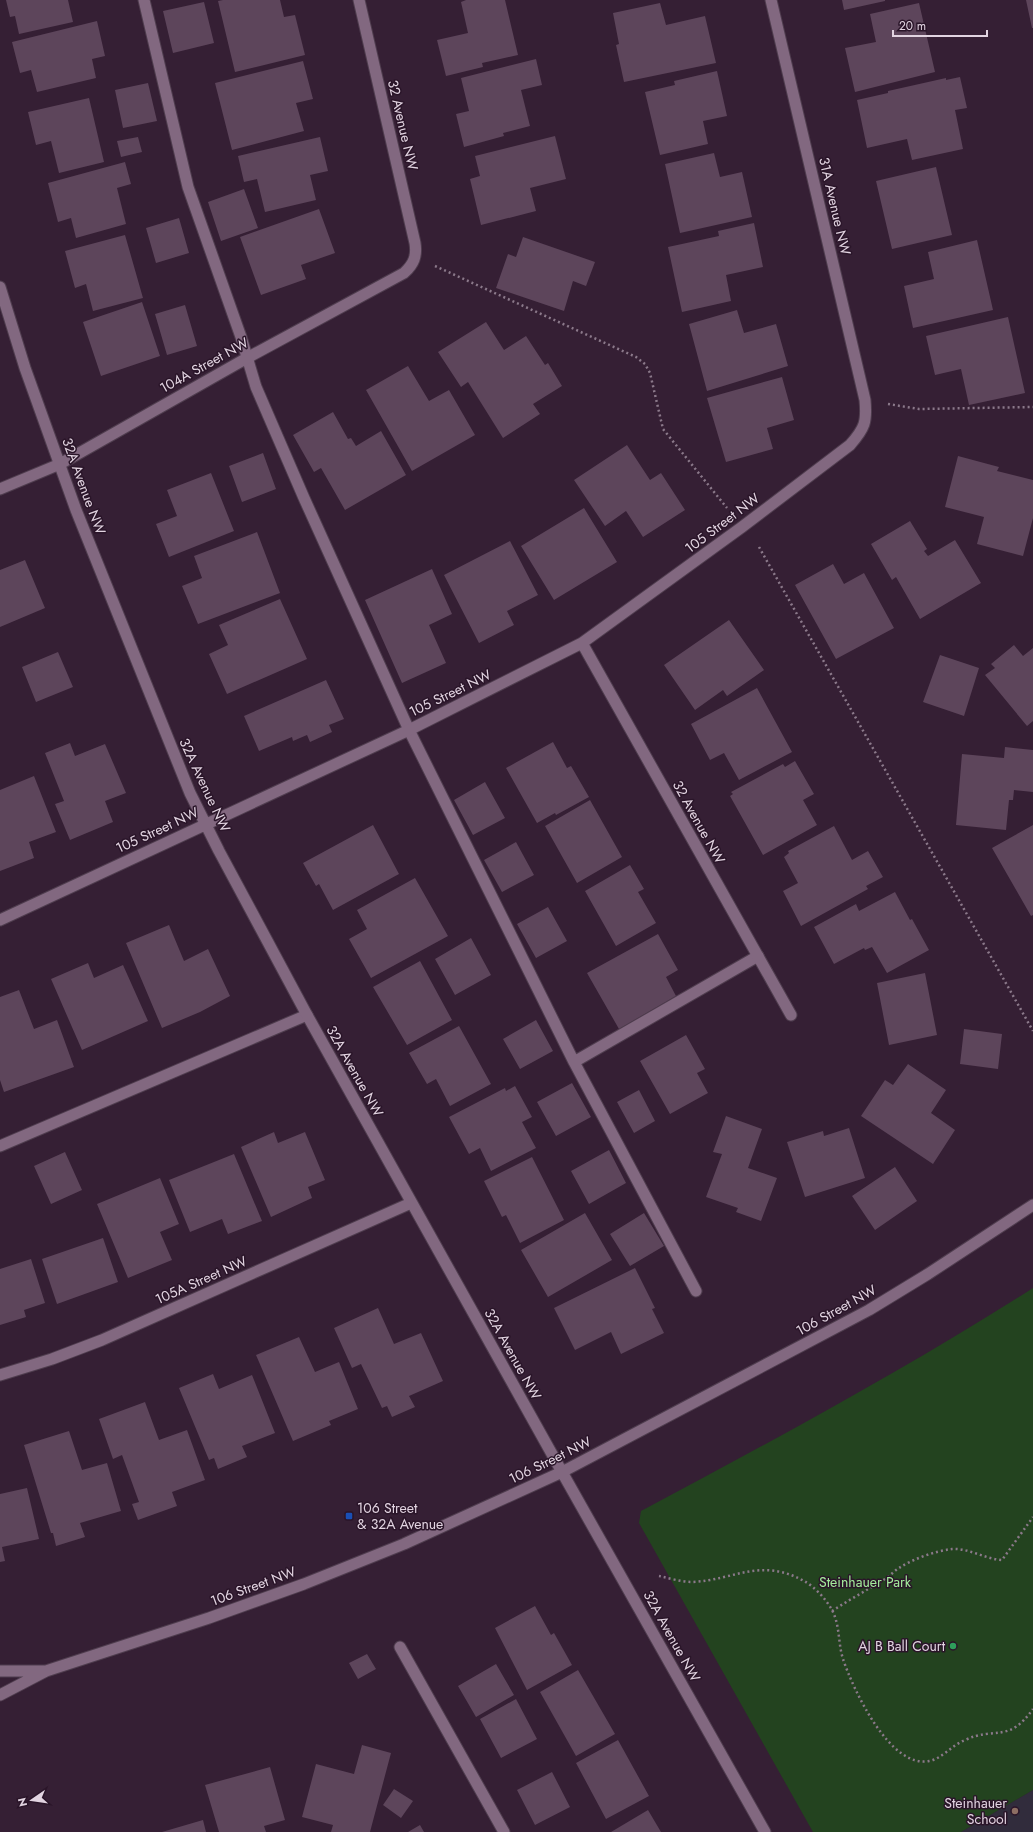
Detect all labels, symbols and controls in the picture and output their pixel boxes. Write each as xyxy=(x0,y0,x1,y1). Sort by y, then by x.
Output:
scale bar xyxy=(893,12,987,38)
text: 20 m xyxy=(899,17,926,35)
street label: 32 Avenue NW xyxy=(383,78,423,172)
street label: 31A Avenue NW xyxy=(814,155,856,257)
street label: 104A Street NW xyxy=(156,332,252,398)
street label: 32A Avenue NW xyxy=(57,435,111,537)
street label: 105 Street NW xyxy=(680,488,764,558)
street label: 105 Street NW xyxy=(406,664,495,722)
street label: 32A Avenue NW xyxy=(174,735,236,835)
street label: 32 Avenue NW xyxy=(668,777,730,867)
street label: 105 Street NW xyxy=(112,802,202,858)
street label: 32A Avenue NW xyxy=(322,1022,388,1120)
street label: 105A Street NW xyxy=(152,1251,250,1309)
street label: 106 Street NW xyxy=(792,1280,880,1340)
street label: 32A Avenue NW xyxy=(480,1305,546,1403)
street label: 106 Street NW xyxy=(505,1431,595,1489)
place label: 106 Street & 32A Avenue xyxy=(357,1498,443,1534)
marker: 106 Street & 32A Avenue xyxy=(344,1511,354,1521)
street label: 106 Street NW xyxy=(208,1561,298,1611)
park label: Steinhauer Park xyxy=(819,1572,912,1592)
street label: 32A Avenue NW xyxy=(639,1587,705,1685)
place label: AJ B Ball Court xyxy=(858,1636,946,1656)
marker: AJ B Ball Court xyxy=(948,1641,958,1651)
north arrow xyxy=(12,1780,52,1820)
place label: Steinhauer School xyxy=(944,1793,1007,1829)
text: N xyxy=(13,1796,31,1808)
marker: Steinhauer School xyxy=(1010,1806,1020,1816)

